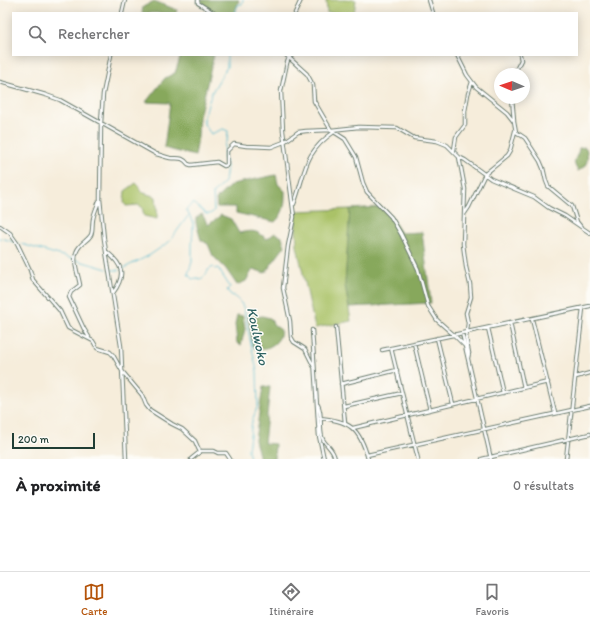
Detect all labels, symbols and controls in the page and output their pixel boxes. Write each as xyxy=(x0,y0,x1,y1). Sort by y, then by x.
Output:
search box xyxy=(12,12,578,56)
icon: search xyxy=(26,23,48,45)
text: Rechercher xyxy=(58,25,130,43)
north arrow xyxy=(494,68,530,104)
water label: Koulwoko xyxy=(243,306,272,367)
scale bar xyxy=(12,431,95,450)
text: 200 m xyxy=(18,433,49,446)
text: À proximité xyxy=(16,475,101,495)
text: 0 résultats xyxy=(513,478,574,493)
tab: Carte xyxy=(81,581,107,618)
tab: Itinéraire xyxy=(269,581,314,618)
tab: Favoris xyxy=(476,581,509,618)

